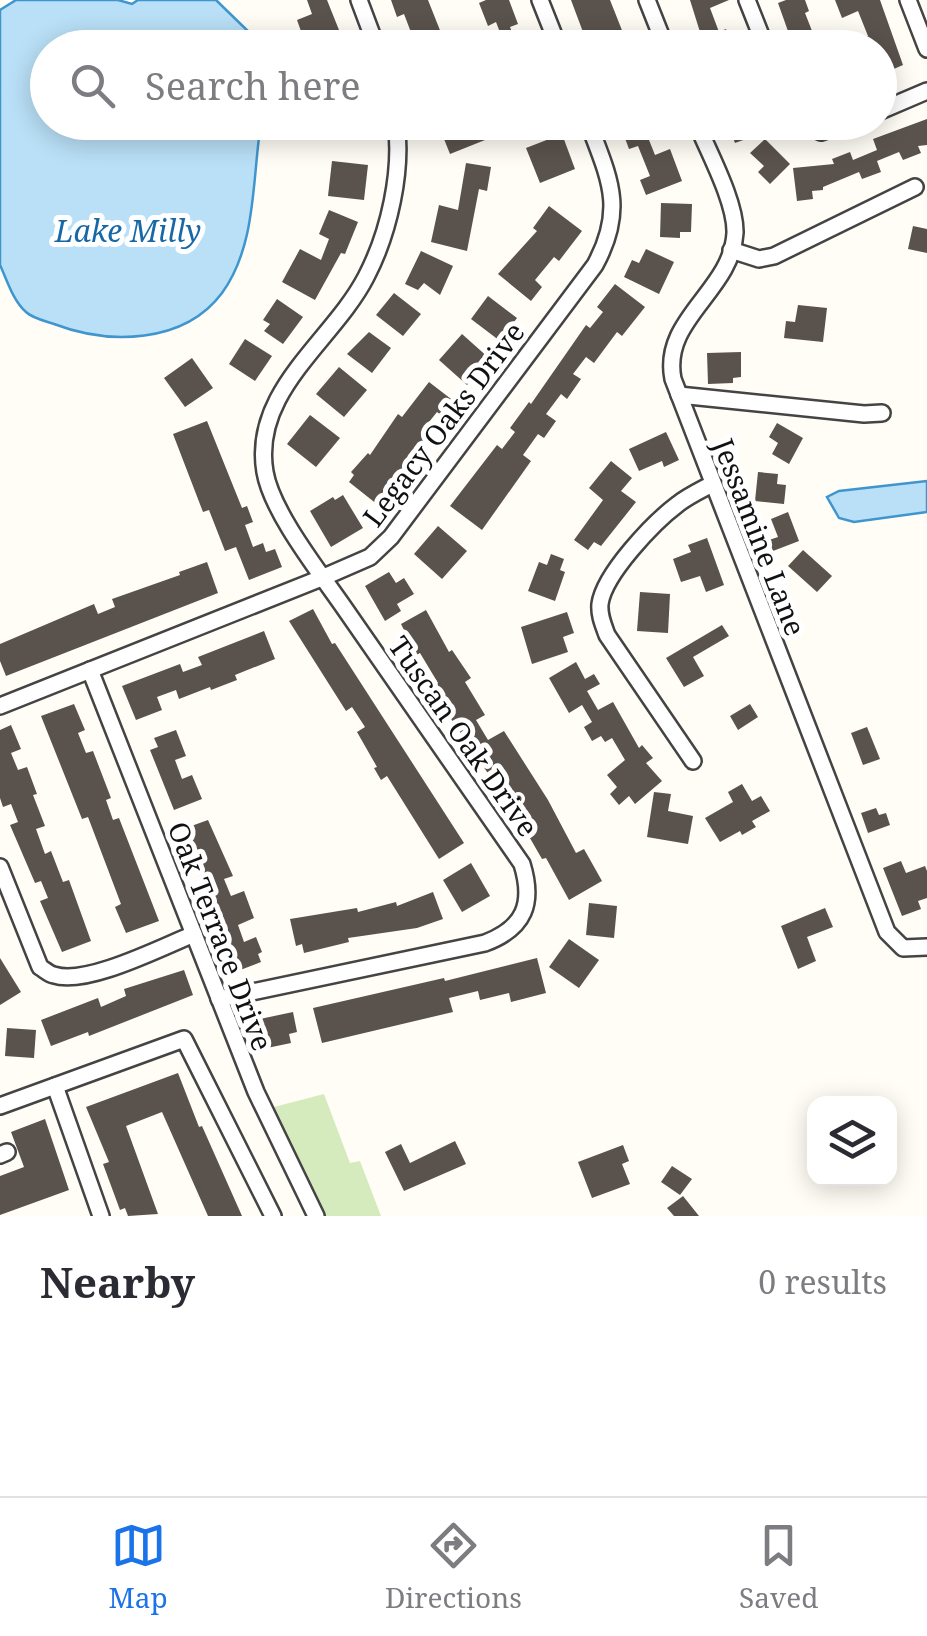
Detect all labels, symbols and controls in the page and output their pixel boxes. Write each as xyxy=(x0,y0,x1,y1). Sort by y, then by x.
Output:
search box xyxy=(30,30,897,140)
icon: search xyxy=(65,58,120,113)
text: Search here xyxy=(145,59,361,111)
water label: Lake Milly xyxy=(54,210,201,251)
street label: Legacy Oaks Drive xyxy=(354,314,532,534)
street label: Jessamine Lane xyxy=(705,432,815,641)
street label: Tuscan Oak Drive xyxy=(381,628,547,844)
street label: Oak Terrace Drive xyxy=(160,816,282,1056)
map controls xyxy=(807,1096,897,1186)
button: layers xyxy=(807,1096,897,1186)
text: Nearby xyxy=(40,1253,195,1310)
text: 0 results xyxy=(758,1260,887,1303)
tab: Map xyxy=(109,1518,168,1616)
tab: Directions xyxy=(385,1518,522,1616)
tab: Saved xyxy=(739,1518,818,1616)

